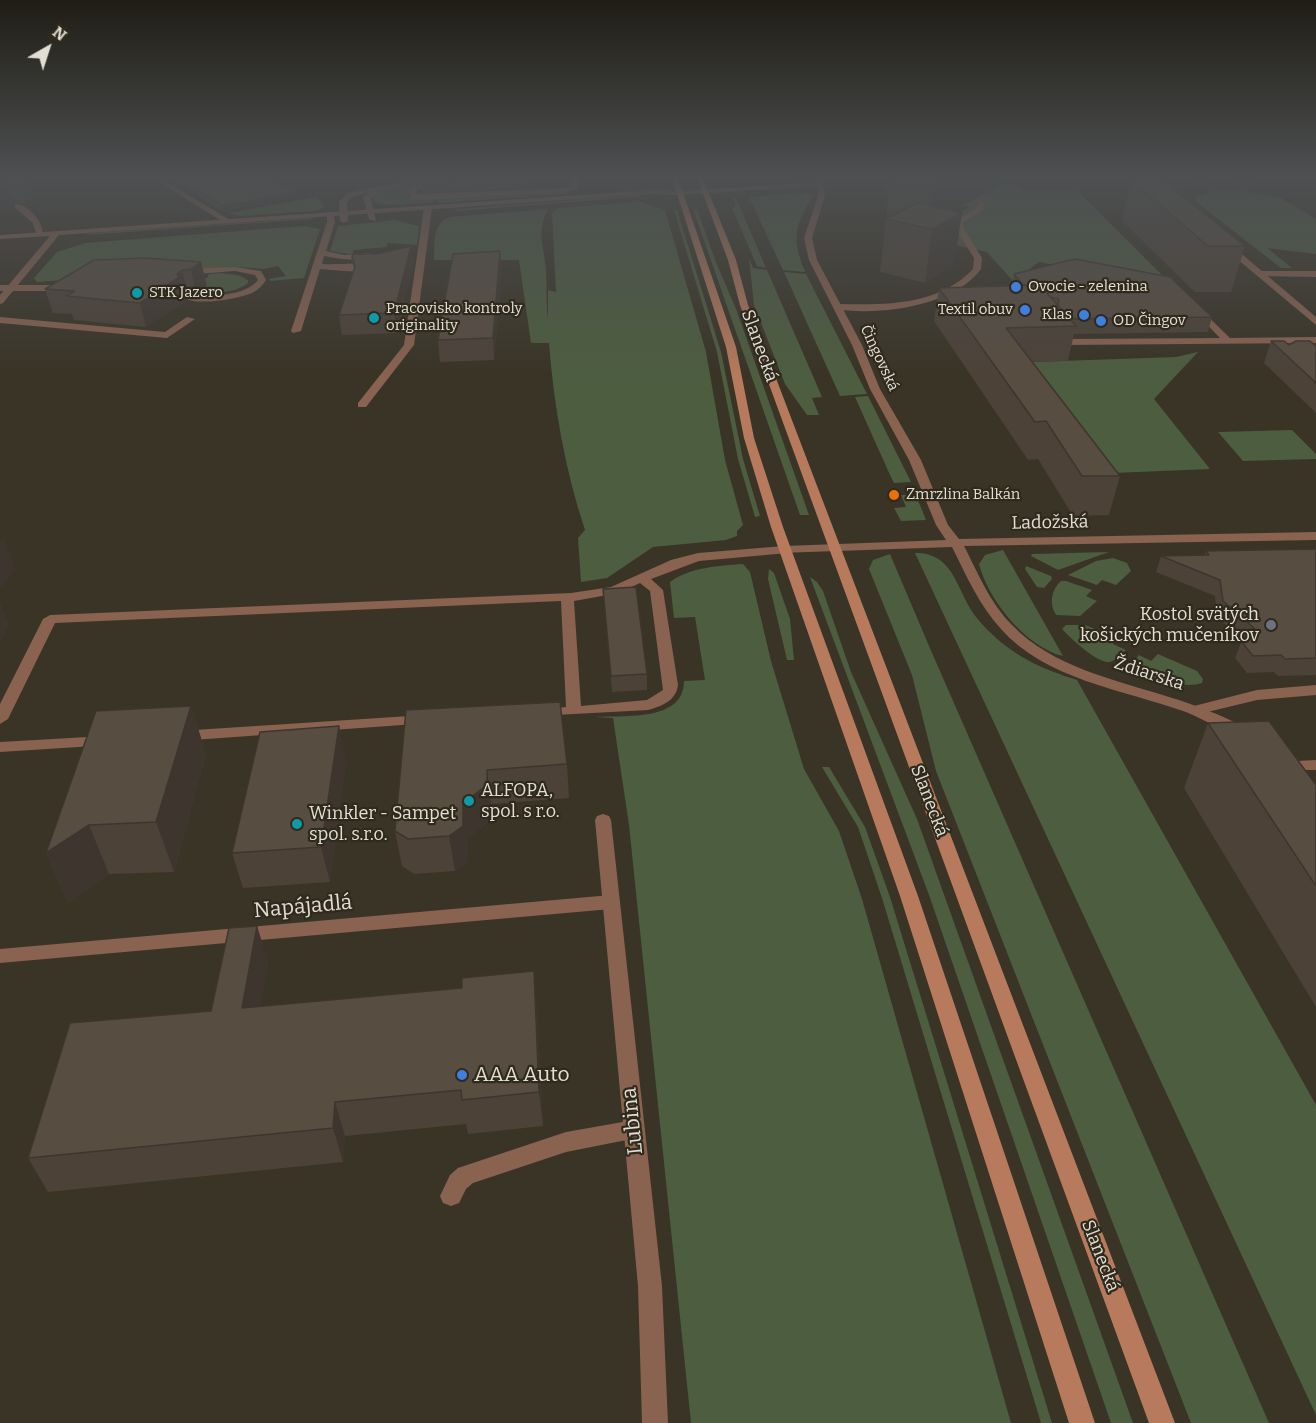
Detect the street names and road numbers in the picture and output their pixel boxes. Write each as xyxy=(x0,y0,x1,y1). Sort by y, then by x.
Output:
street label: Slanecká xyxy=(736,307,782,385)
street label: Čingovská xyxy=(856,322,902,394)
street label: Ladožská xyxy=(1011,512,1089,534)
street label: Ždiarska xyxy=(1111,653,1187,695)
street label: Slanecká xyxy=(905,762,953,840)
street label: Napájadlá xyxy=(253,890,353,924)
street label: Lubina xyxy=(617,1086,649,1156)
street label: Slanecká xyxy=(1076,1217,1124,1295)

